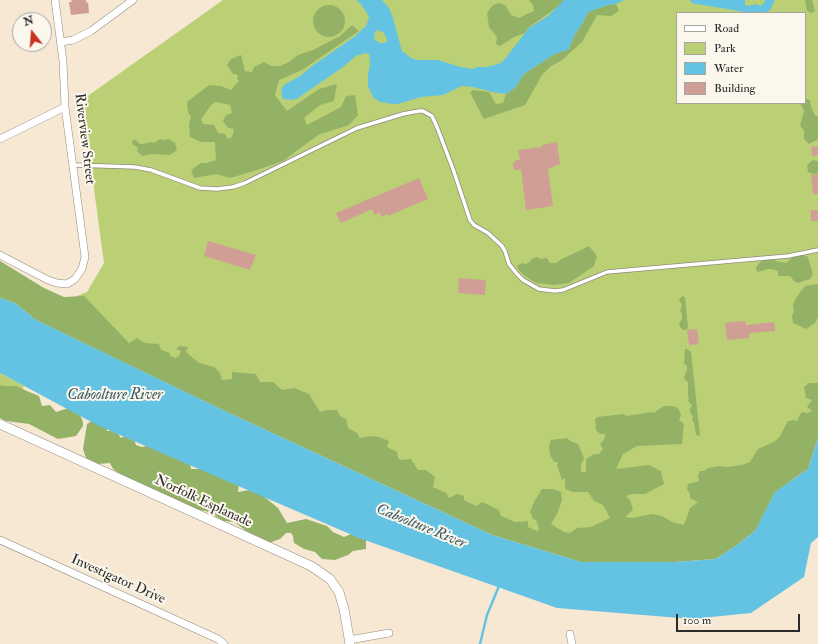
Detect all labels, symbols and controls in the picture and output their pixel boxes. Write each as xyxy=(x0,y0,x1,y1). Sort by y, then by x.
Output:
north arrow xyxy=(12,12,52,52)
legend xyxy=(676,12,806,104)
text: N xyxy=(22,13,35,29)
text: Road xyxy=(714,21,739,36)
text: Park xyxy=(714,41,736,56)
text: Water xyxy=(714,61,743,76)
text: Building xyxy=(714,81,755,96)
street label: Riverview Street xyxy=(70,92,98,186)
water label: Caboolture River xyxy=(67,387,163,405)
street label: Norfolk Esplanade xyxy=(152,472,254,532)
water label: Caboolture River xyxy=(373,501,469,553)
street label: Investigator Drive xyxy=(68,552,168,608)
scale bar xyxy=(678,606,802,632)
text: 100 m xyxy=(683,613,711,628)

